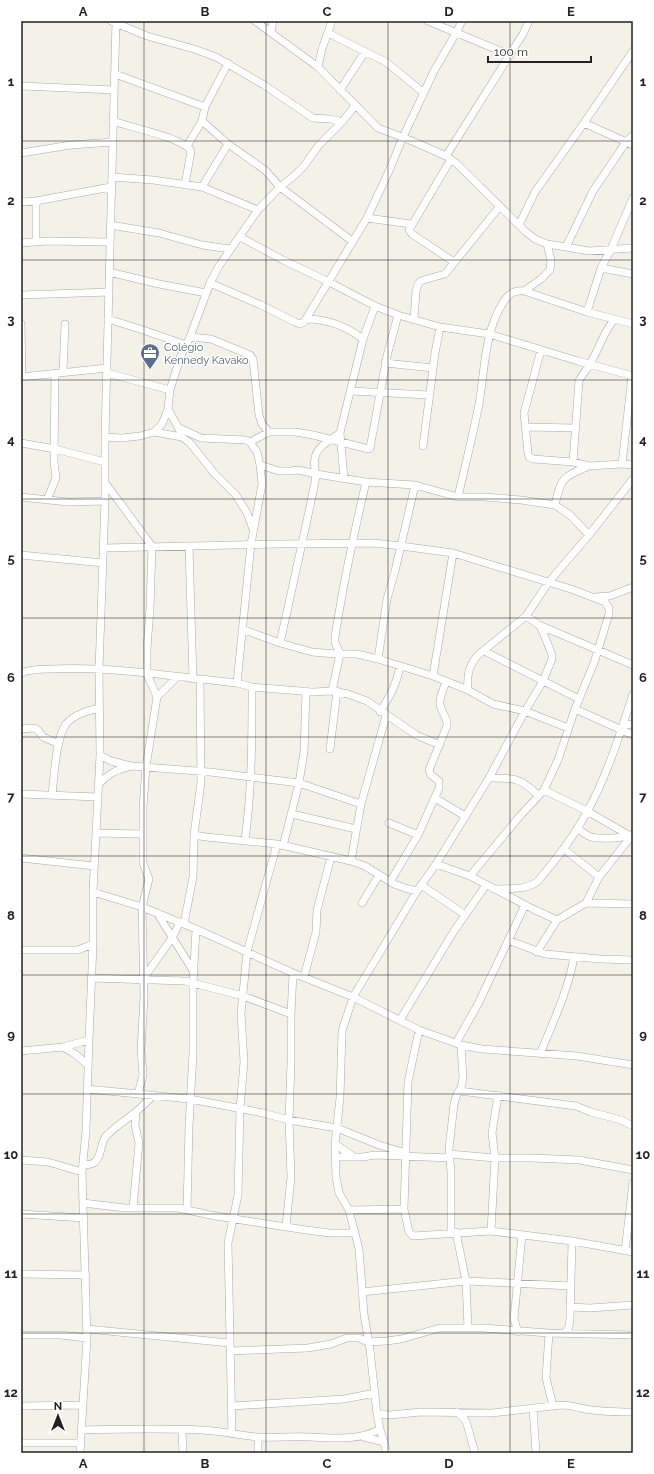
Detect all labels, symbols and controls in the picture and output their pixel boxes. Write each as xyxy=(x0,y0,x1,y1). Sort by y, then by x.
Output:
text: A xyxy=(79,4,88,19)
text: B xyxy=(201,4,210,19)
text: C xyxy=(323,4,332,19)
text: D xyxy=(444,4,454,19)
text: E xyxy=(567,4,575,19)
scale bar xyxy=(488,38,591,64)
text: 100 m xyxy=(494,45,528,59)
text: 1 xyxy=(8,74,15,89)
text: 1 xyxy=(640,74,647,89)
text: 2 xyxy=(7,193,15,208)
text: 2 xyxy=(639,193,647,208)
text: 3 xyxy=(7,312,15,327)
text: 3 xyxy=(639,312,647,327)
place label: Colégio Kennedy Kavako xyxy=(164,341,249,367)
office icon: Colégio Kennedy Kavako xyxy=(139,342,161,370)
text: 4 xyxy=(7,432,15,447)
text: 4 xyxy=(639,432,647,447)
text: 5 xyxy=(7,551,15,566)
text: 5 xyxy=(639,551,647,566)
text: 6 xyxy=(7,670,15,685)
text: 6 xyxy=(639,670,647,685)
text: 7 xyxy=(7,789,15,804)
text: 7 xyxy=(639,789,647,804)
text: 8 xyxy=(7,908,15,923)
text: 8 xyxy=(639,908,647,923)
text: 9 xyxy=(7,1027,15,1042)
text: 9 xyxy=(639,1027,647,1042)
text: 10 xyxy=(4,1147,18,1162)
text: 10 xyxy=(636,1147,650,1162)
text: 11 xyxy=(5,1266,18,1281)
text: 11 xyxy=(637,1266,650,1281)
text: 12 xyxy=(4,1385,18,1400)
text: 12 xyxy=(636,1385,650,1400)
north arrow xyxy=(38,1396,78,1436)
text: N xyxy=(54,1400,62,1413)
text: A xyxy=(79,1456,88,1471)
text: B xyxy=(201,1456,210,1471)
text: C xyxy=(323,1456,332,1471)
text: D xyxy=(444,1456,454,1471)
text: E xyxy=(567,1456,575,1471)

